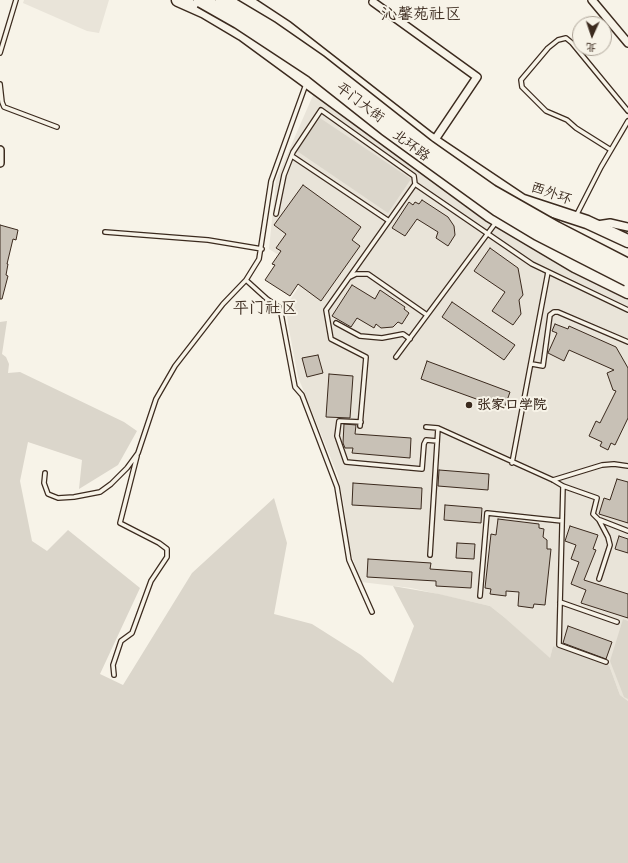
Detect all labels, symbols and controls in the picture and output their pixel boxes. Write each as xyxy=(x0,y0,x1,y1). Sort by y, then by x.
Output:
district label: 沁馨苑社区 xyxy=(381,5,461,25)
north arrow xyxy=(572,16,612,56)
text: 北 xyxy=(586,41,597,54)
street label: 平门大街 xyxy=(333,79,387,127)
street label: 北环路 xyxy=(389,127,433,165)
street label: 西外环 xyxy=(528,179,574,209)
district label: 平门社区 xyxy=(233,299,297,319)
place label: 张家口学院 xyxy=(477,397,547,413)
marker: 张家口学院 xyxy=(464,400,474,410)

